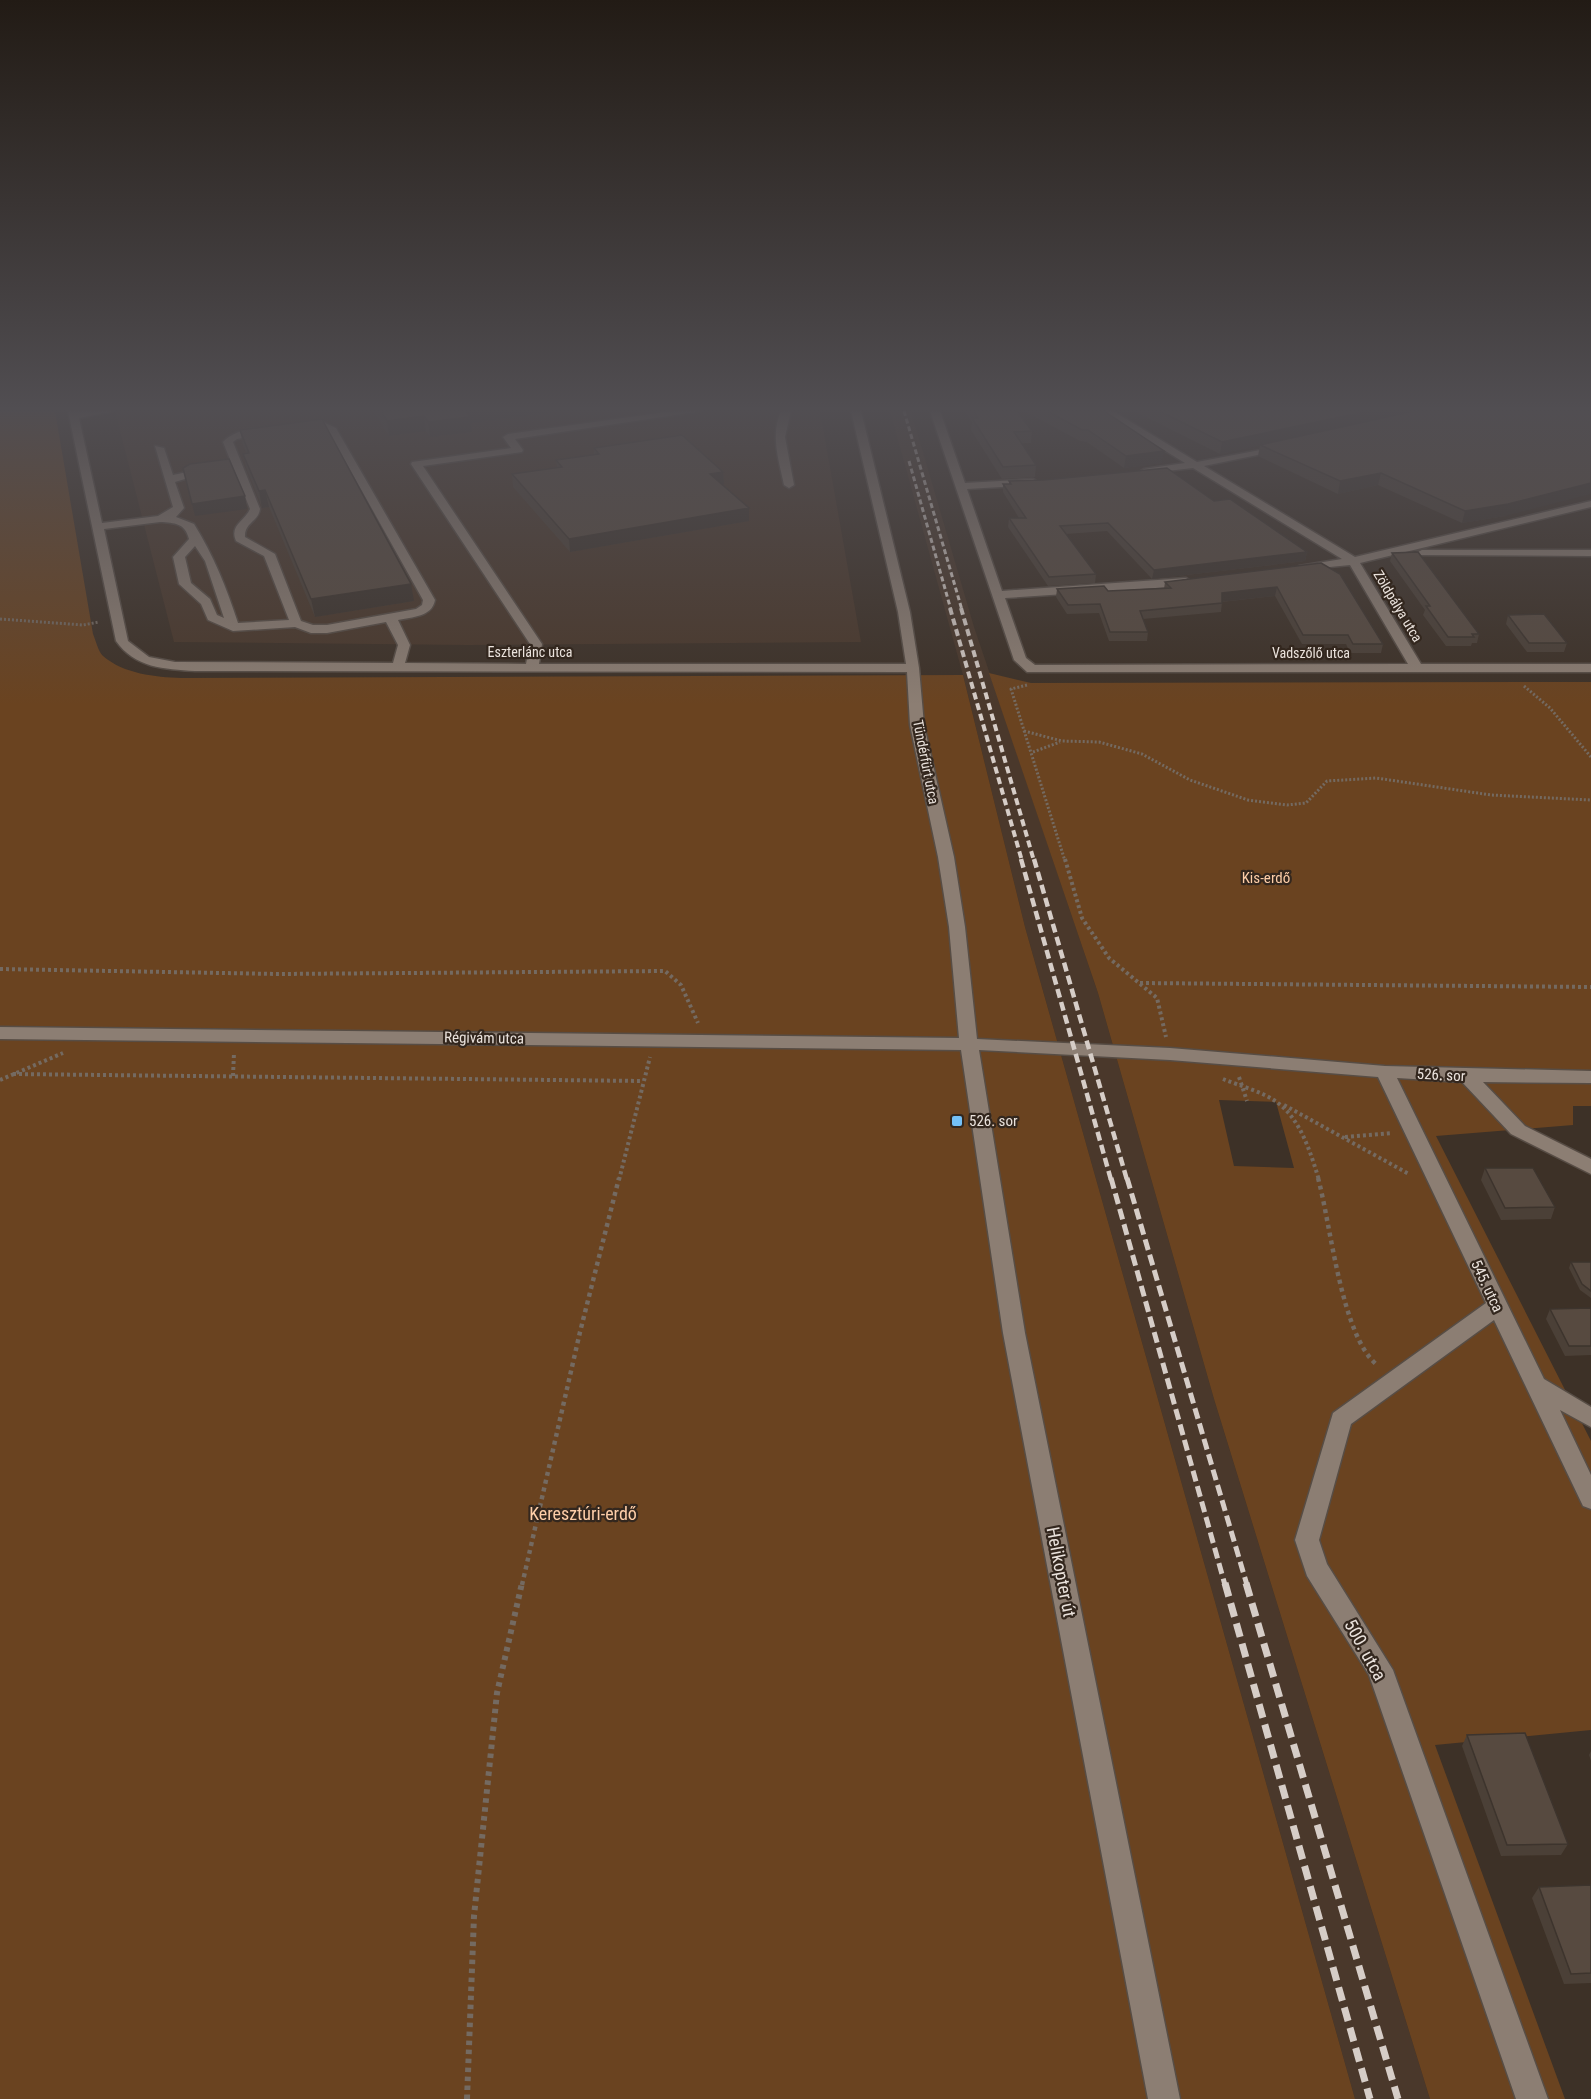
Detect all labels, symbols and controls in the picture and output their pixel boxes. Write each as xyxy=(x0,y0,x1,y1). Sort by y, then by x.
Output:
street label: Zöldpálya utca xyxy=(1370,567,1426,645)
street label: Eszterlánc utca xyxy=(488,644,572,660)
street label: Vadszőlő utca xyxy=(1272,645,1350,661)
street label: Tündérfürt utca xyxy=(910,719,942,805)
park label: Kis-erdő xyxy=(1242,869,1290,887)
street label: Régivám utca xyxy=(444,1028,524,1048)
street label: 526. sor xyxy=(1416,1065,1466,1085)
place label: 526. sor xyxy=(969,1112,1018,1130)
marker: 526. sor xyxy=(950,1114,964,1128)
street label: 545. utca xyxy=(1467,1257,1507,1315)
park label: Keresztúri-erdő xyxy=(529,1503,637,1524)
street label: Helikopter út xyxy=(1042,1525,1081,1619)
street label: 500. utca xyxy=(1340,1616,1391,1684)

